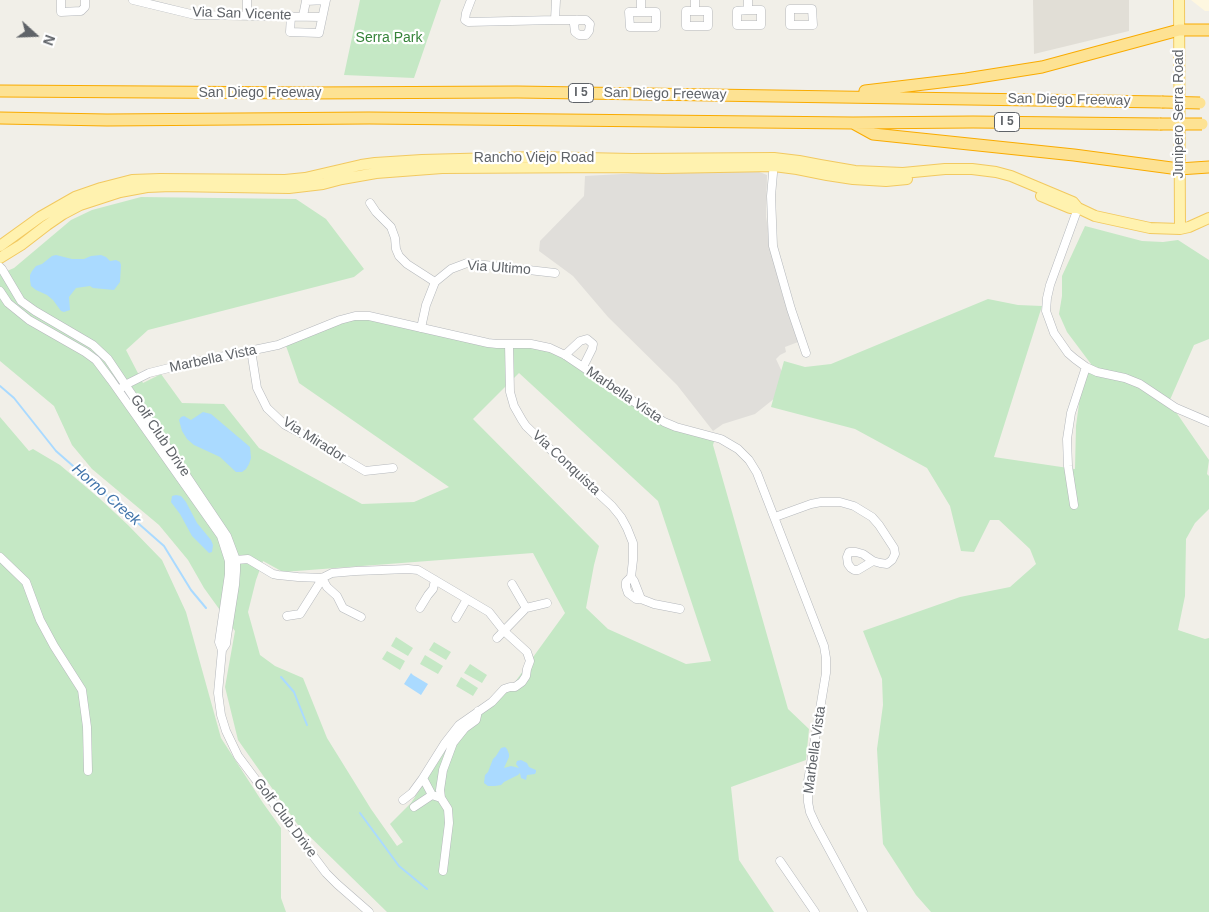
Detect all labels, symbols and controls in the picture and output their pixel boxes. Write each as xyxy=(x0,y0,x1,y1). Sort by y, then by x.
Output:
street label: Via San Vicente xyxy=(192,4,292,24)
north arrow xyxy=(10,10,60,60)
park label: Serra Park xyxy=(356,30,422,46)
text: N xyxy=(40,33,58,48)
street label: Junipero Serra Road xyxy=(1171,49,1187,179)
road number: I 5 xyxy=(568,84,594,102)
street label: San Diego Freeway xyxy=(199,85,321,101)
street label: San Diego Freeway xyxy=(603,85,727,103)
street label: San Diego Freeway xyxy=(1007,91,1131,109)
road number: I 5 xyxy=(994,112,1020,132)
street label: Rancho Viejo Road xyxy=(474,150,594,166)
street label: Via Ultimo xyxy=(467,257,531,279)
street label: Marbella Vista xyxy=(168,342,258,376)
street label: Marbella Vista xyxy=(583,363,665,427)
street label: Golf Club Drive xyxy=(126,392,194,480)
street label: Via Mirador xyxy=(279,414,349,466)
street label: Via Conquista xyxy=(528,427,604,499)
water label: Horno Creek xyxy=(68,460,144,530)
street label: Marbella Vista xyxy=(801,705,829,795)
street label: Golf Club Drive xyxy=(250,775,320,861)

